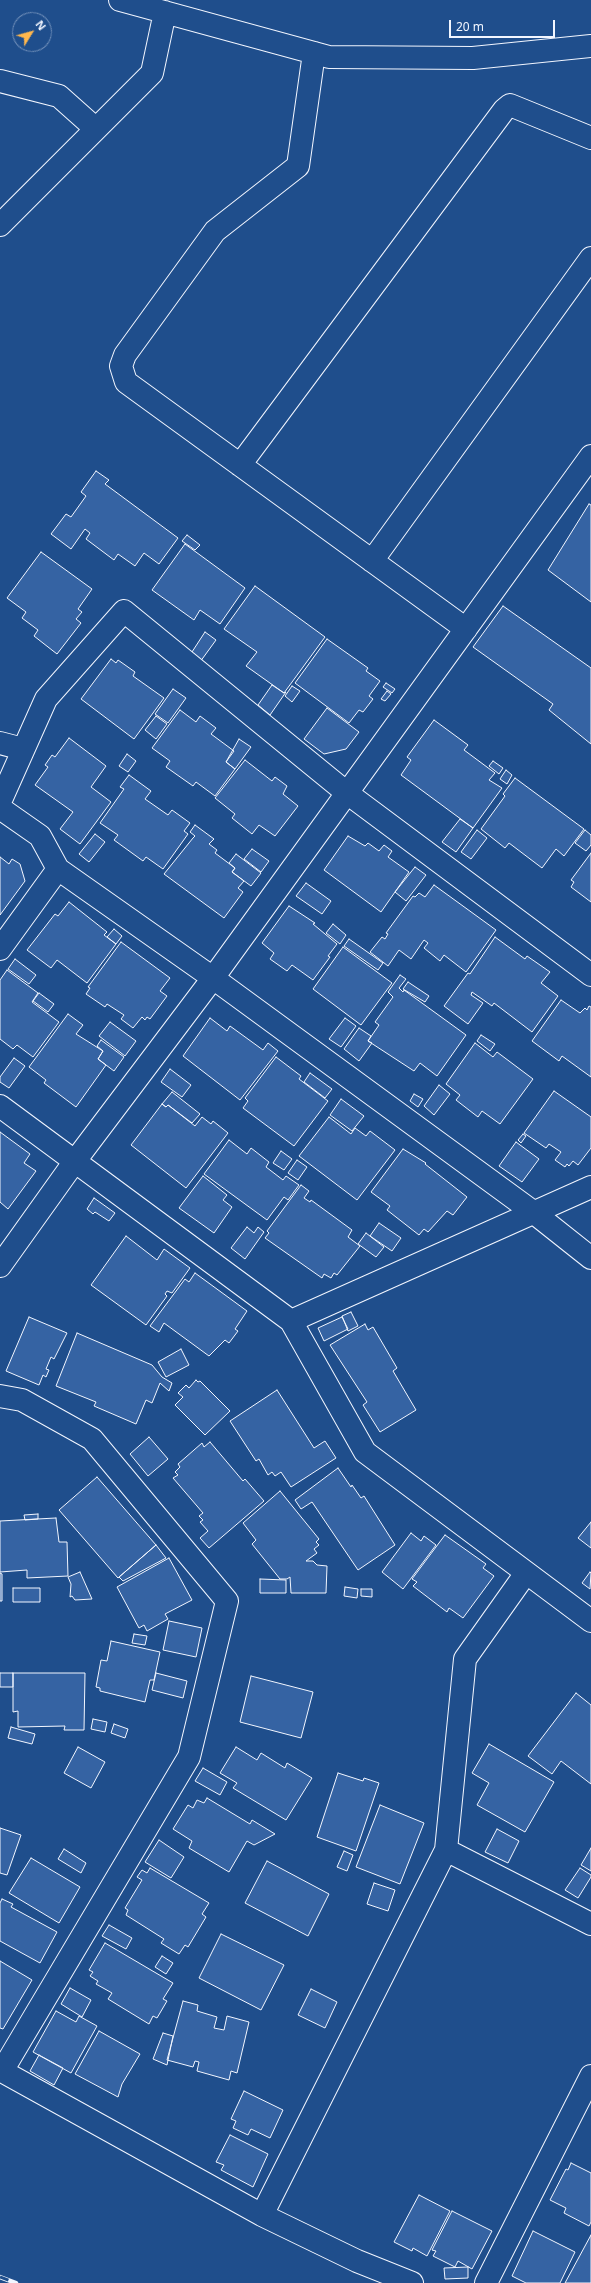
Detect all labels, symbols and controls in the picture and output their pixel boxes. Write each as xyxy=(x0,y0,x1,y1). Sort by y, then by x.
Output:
north arrow xyxy=(12,12,52,52)
scale bar xyxy=(451,12,557,38)
text: N xyxy=(32,17,50,33)
text: 20 m xyxy=(456,18,484,35)

